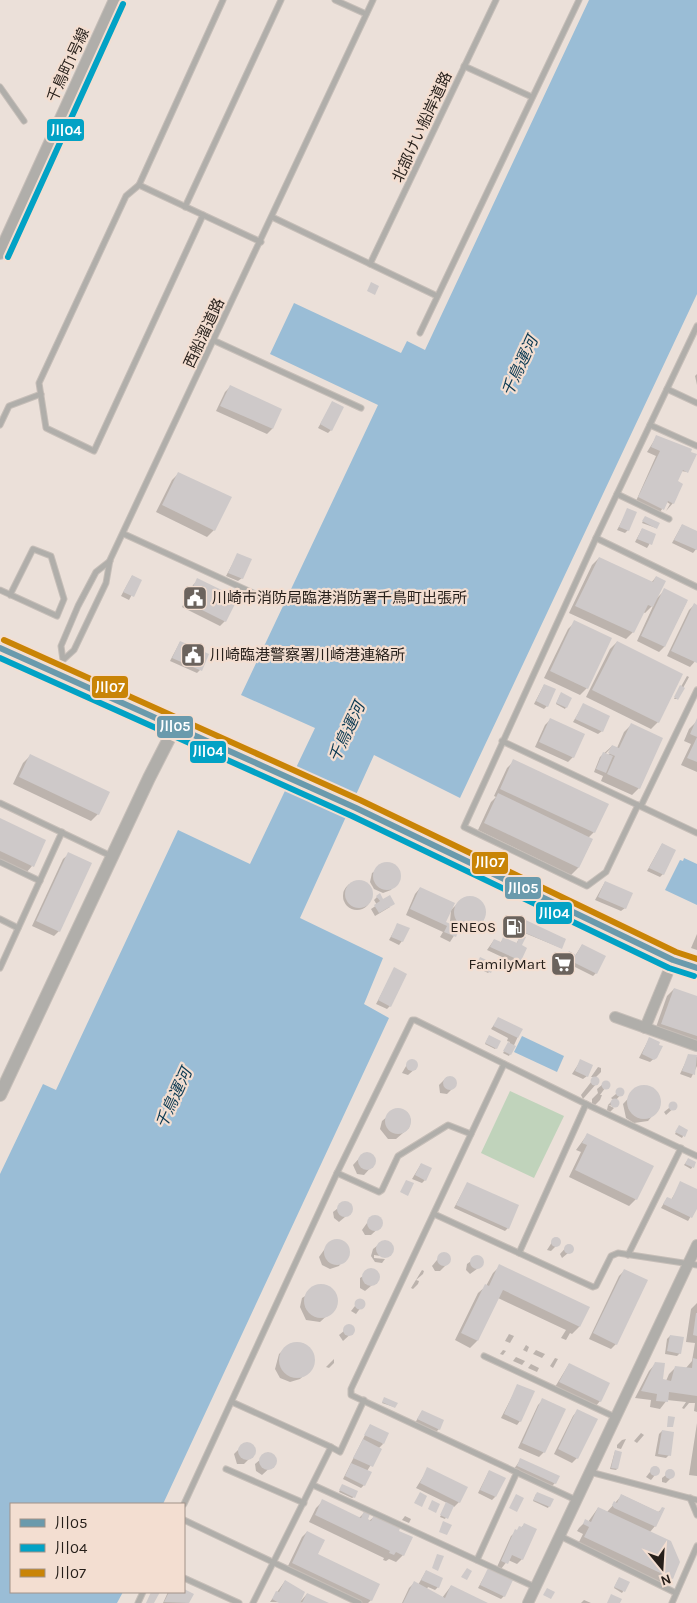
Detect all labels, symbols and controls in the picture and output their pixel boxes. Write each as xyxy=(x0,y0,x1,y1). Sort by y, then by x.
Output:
street label: 千鳥町1号線 xyxy=(43,25,93,105)
street label: 北部けい船岸道路 xyxy=(388,69,456,185)
line badge: 川04 xyxy=(46,118,85,142)
text: 川04 xyxy=(50,122,82,139)
street label: 西船溜道路 xyxy=(180,295,228,371)
water label: 千鳥運河 xyxy=(497,330,543,399)
public building icon: 川崎市消防局臨港消防署千鳥町出張所 xyxy=(182,585,208,611)
place label: 川崎市消防局臨港消防署千鳥町出張所 xyxy=(212,589,467,607)
public building icon: 川崎臨港警察署川崎港連絡所 xyxy=(180,642,206,668)
place label: 川崎臨港警察署川崎港連絡所 xyxy=(210,646,405,664)
line badge: 川07 xyxy=(91,675,129,699)
text: 川07 xyxy=(95,679,125,696)
water label: 千鳥運河 xyxy=(324,696,370,765)
line badge: 川05 xyxy=(156,715,194,739)
text: 川05 xyxy=(159,718,191,735)
line badge: 川04 xyxy=(189,740,227,764)
text: 川04 xyxy=(192,743,224,760)
line badge: 川07 xyxy=(471,851,509,875)
text: 川07 xyxy=(475,854,505,871)
line badge: 川05 xyxy=(504,876,542,900)
text: 川05 xyxy=(507,880,539,897)
line badge: 川04 xyxy=(535,901,573,925)
text: 川04 xyxy=(538,905,570,922)
fuel station icon: ENEOS xyxy=(501,914,527,940)
place label: ENEOS xyxy=(450,918,496,936)
supermarket icon: FamilyMart xyxy=(550,951,576,977)
place label: FamilyMart xyxy=(469,955,546,973)
water label: 千鳥運河 xyxy=(151,1062,197,1131)
legend xyxy=(10,1503,185,1593)
text: 川05 xyxy=(55,1514,87,1532)
text: 川04 xyxy=(55,1539,88,1557)
north arrow xyxy=(637,1543,687,1593)
text: 川07 xyxy=(55,1564,86,1582)
text: N xyxy=(658,1570,673,1590)

